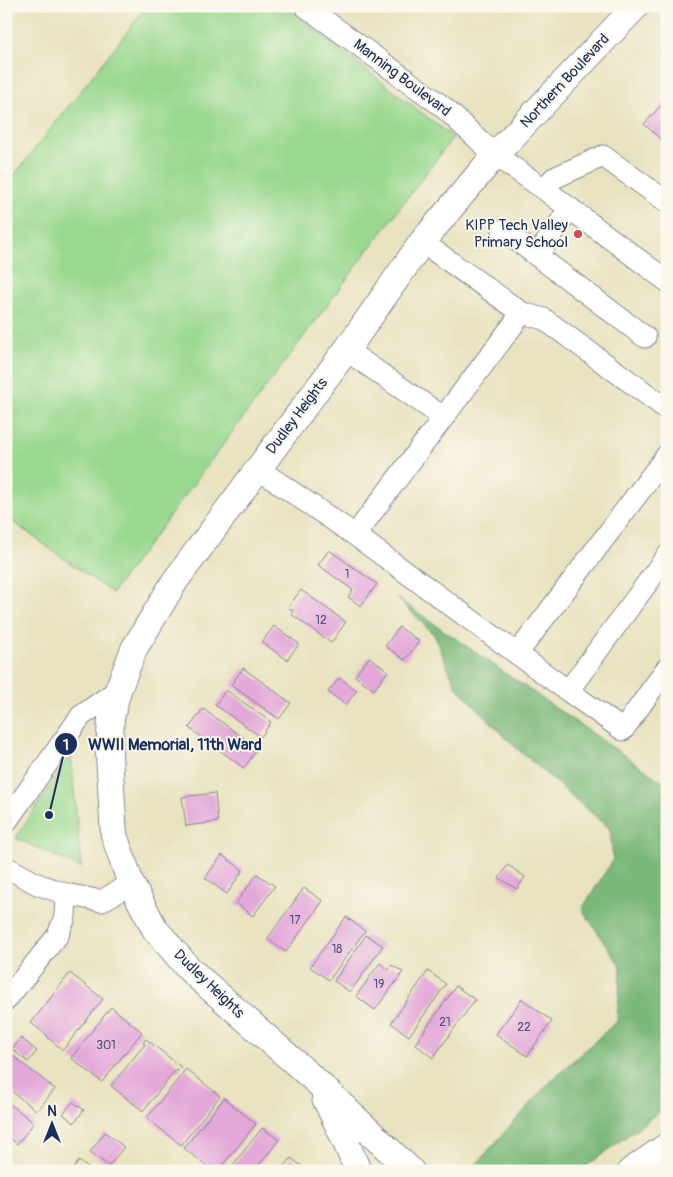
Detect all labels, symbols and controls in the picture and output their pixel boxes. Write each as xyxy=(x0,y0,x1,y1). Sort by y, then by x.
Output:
street label: Northern Boulevard xyxy=(516,30,614,132)
street label: Manning Boulevard xyxy=(349,35,455,121)
place label: KIPP Tech Valley Primary School xyxy=(465,216,569,252)
marker: KIPP Tech Valley Primary School xyxy=(572,228,584,240)
street label: Dudley Heights xyxy=(262,374,332,458)
house number: 1 xyxy=(345,567,349,582)
house number: 12 xyxy=(315,613,327,628)
callout: WWII Memorial, 11th Ward xyxy=(53,729,272,760)
text: WWII Memorial, 11th Ward xyxy=(88,735,262,755)
text: 1 xyxy=(63,736,69,755)
house number: 17 xyxy=(289,913,301,928)
house number: 18 xyxy=(332,942,342,957)
street label: Dudley Heights xyxy=(170,946,249,1023)
house number: 19 xyxy=(374,977,384,992)
house number: 21 xyxy=(439,1015,451,1030)
house number: 22 xyxy=(517,1020,531,1035)
house number: 301 xyxy=(96,1038,116,1053)
north arrow xyxy=(28,1100,78,1150)
text: N xyxy=(47,1103,57,1120)

